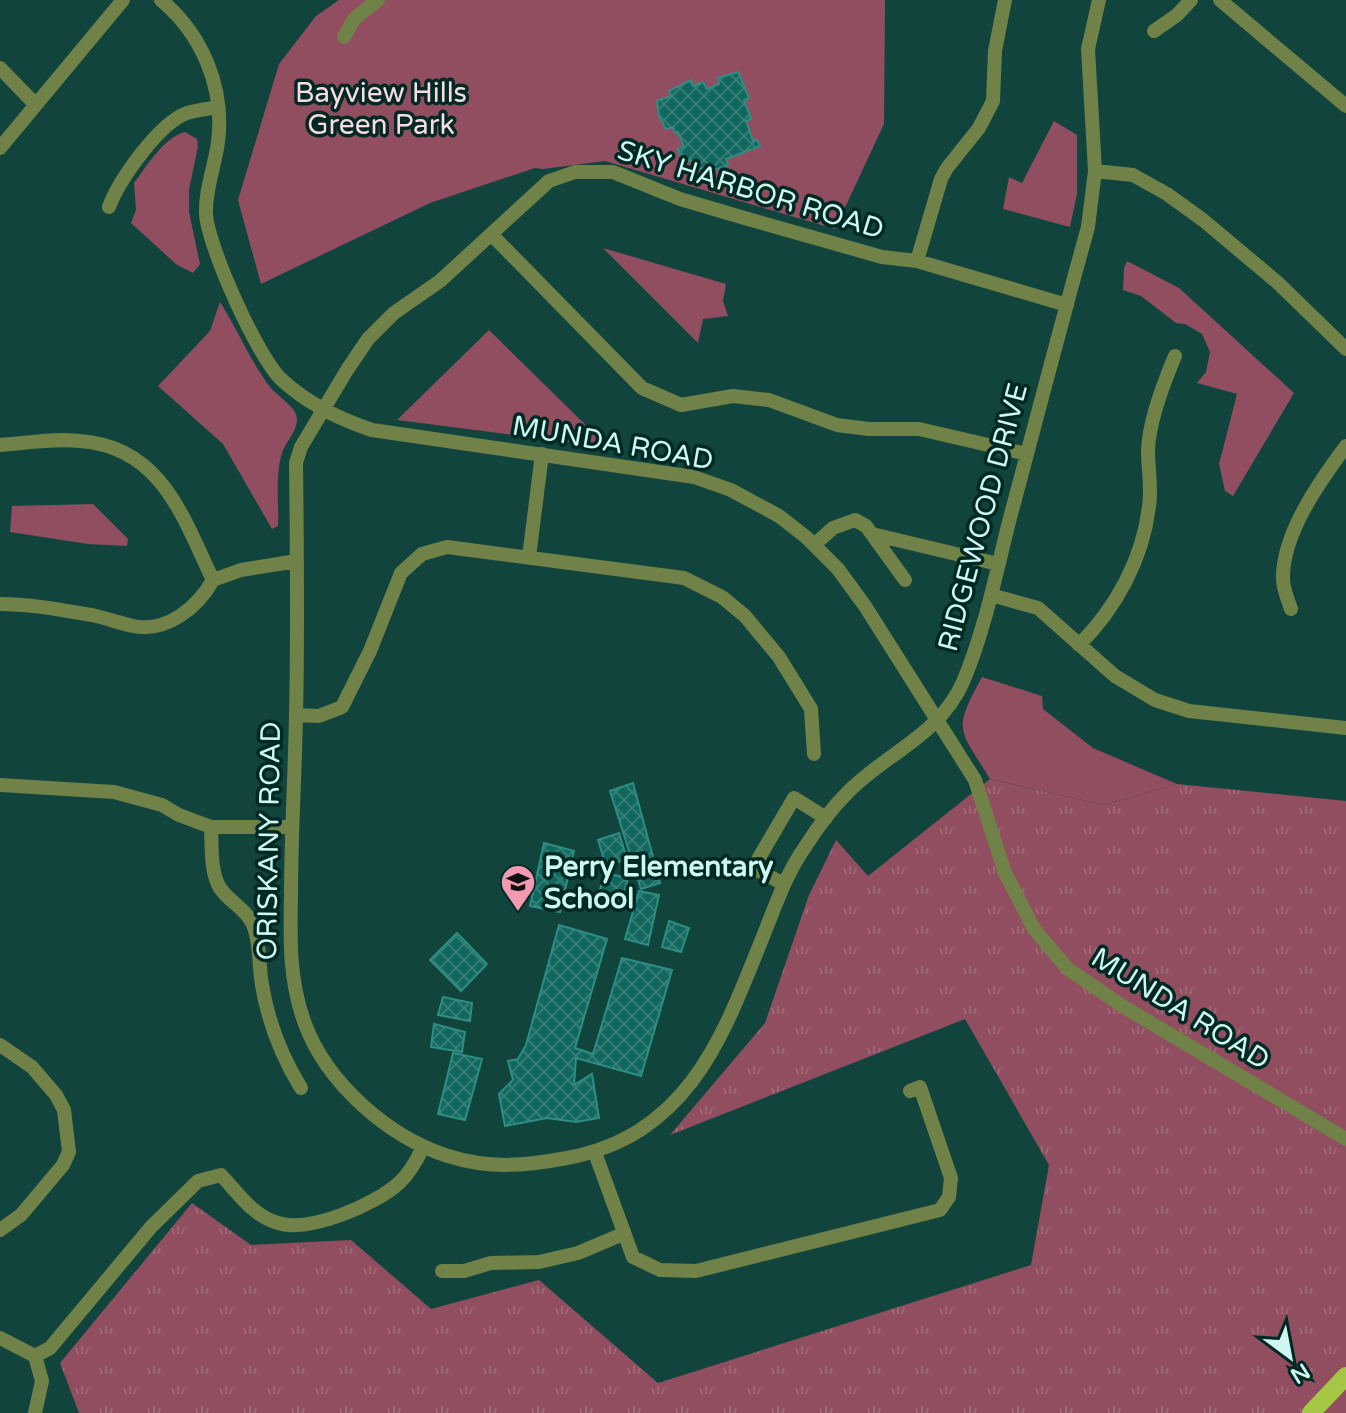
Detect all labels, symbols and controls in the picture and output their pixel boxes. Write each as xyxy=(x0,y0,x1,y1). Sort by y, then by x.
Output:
park label: Bayview Hills Green Park xyxy=(295,76,467,142)
street label: SKY HARBOR ROAD xyxy=(613,133,888,247)
street label: RIDGEWOOD DRIVE xyxy=(931,379,1035,655)
street label: MUNDA ROAD xyxy=(510,409,716,477)
street label: ORISKANY ROAD xyxy=(250,721,288,961)
place label: Perry Elementary School xyxy=(544,850,773,916)
school or university icon: Perry Elementary School xyxy=(499,863,537,913)
street label: MUNDA ROAD xyxy=(1085,940,1276,1077)
north arrow xyxy=(1250,1317,1330,1397)
text: N xyxy=(1286,1357,1314,1389)

